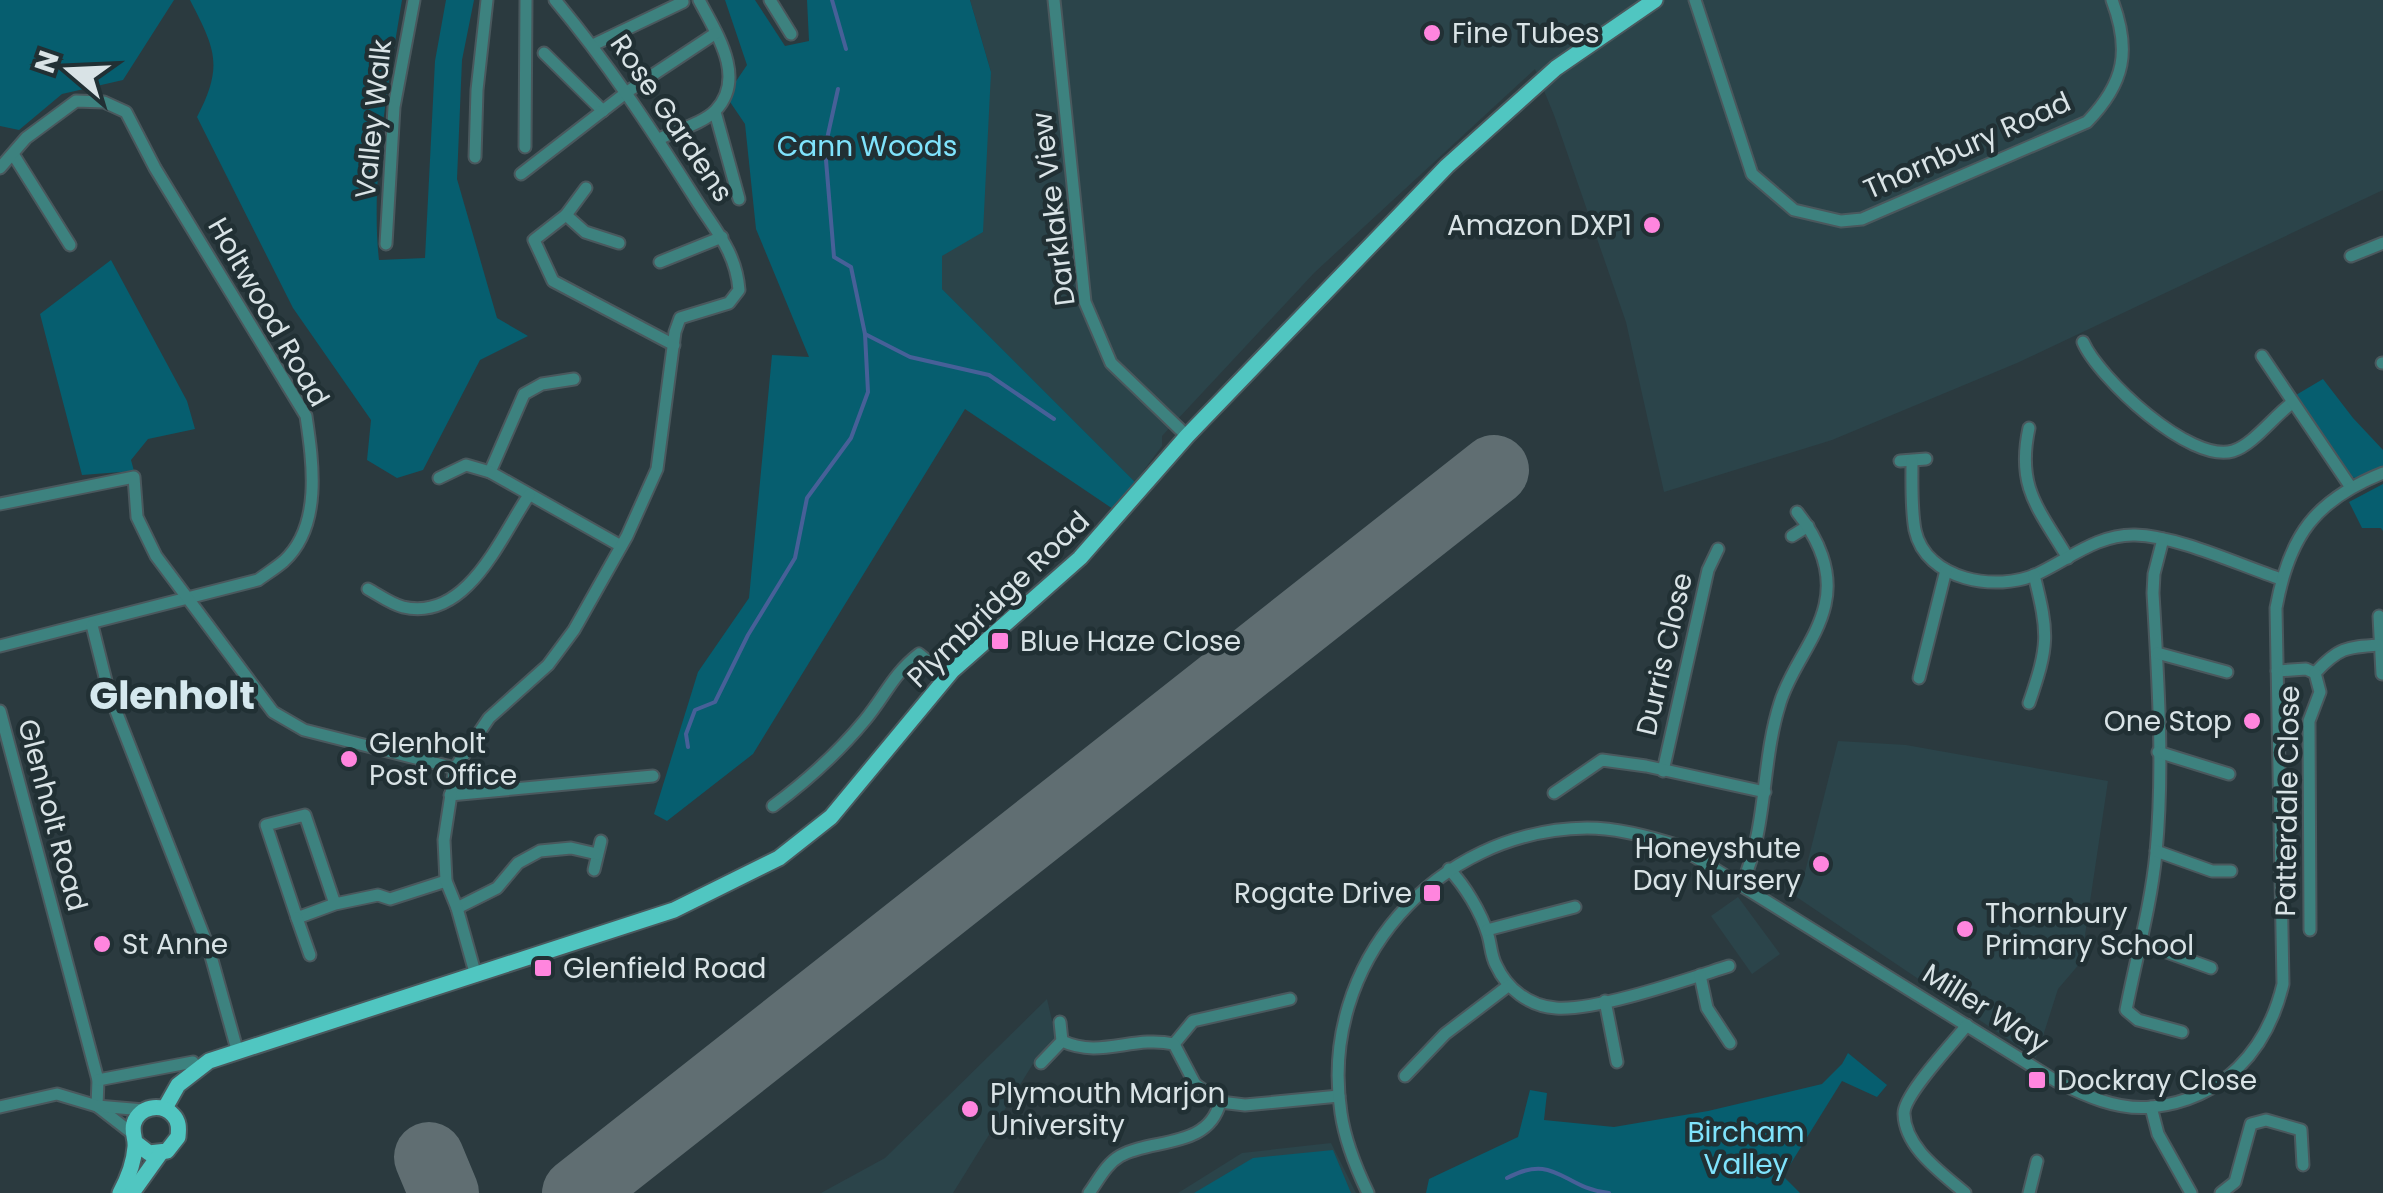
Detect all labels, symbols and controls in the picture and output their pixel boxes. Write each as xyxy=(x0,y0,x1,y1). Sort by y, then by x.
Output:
place label: Fine Tubes xyxy=(1452,14,1600,53)
north arrow xyxy=(20,20,120,120)
marker: Fine Tubes xyxy=(1421,22,1443,44)
street label: Rose Gardens xyxy=(601,27,742,210)
street label: Valley Walk xyxy=(346,37,401,201)
text: N xyxy=(25,46,69,78)
street label: Thornbury Road xyxy=(1858,82,2077,209)
street label: Darklake View xyxy=(1022,110,1085,308)
park label: Cann Woods xyxy=(777,127,957,166)
place label: Amazon DXP1 xyxy=(1447,206,1632,245)
street label: Holtwood Road xyxy=(199,211,339,414)
marker: Amazon DXP1 xyxy=(1641,214,1663,236)
street label: Plymbridge Road xyxy=(899,502,1098,697)
street label: Durris Close xyxy=(1627,569,1702,739)
place label: Blue Haze Close xyxy=(1020,622,1241,661)
marker: Blue Haze Close xyxy=(989,630,1011,652)
district label: Glenholt xyxy=(89,669,255,722)
street label: Patterdale Close xyxy=(2266,685,2309,917)
place label: One Stop xyxy=(2104,702,2232,741)
marker: One Stop xyxy=(2241,710,2263,732)
street label: Glenholt Road xyxy=(8,715,97,915)
place label: Glenholt Post Office xyxy=(369,724,517,795)
marker: Glenholt Post Office xyxy=(338,748,360,770)
place label: Honeyshute Day Nursery xyxy=(1633,829,1801,900)
marker: Honeyshute Day Nursery xyxy=(1810,853,1832,875)
place label: Rogate Drive xyxy=(1234,874,1412,913)
marker: Rogate Drive xyxy=(1421,882,1443,904)
place label: Thornbury Primary School xyxy=(1985,894,2194,965)
marker: Thornbury Primary School xyxy=(1954,918,1976,940)
place label: St Anne xyxy=(122,925,228,964)
marker: St Anne xyxy=(91,933,113,955)
place label: Glenfield Road xyxy=(563,949,767,988)
street label: Miller Way xyxy=(1915,954,2057,1063)
marker: Glenfield Road xyxy=(532,957,554,979)
place label: Dockray Close xyxy=(2057,1061,2257,1100)
marker: Dockray Close xyxy=(2026,1069,2048,1091)
place label: Plymouth Marjon University xyxy=(990,1074,1225,1145)
marker: Plymouth Marjon University xyxy=(959,1098,981,1120)
park label: Bircham Valley xyxy=(1687,1113,1805,1184)

